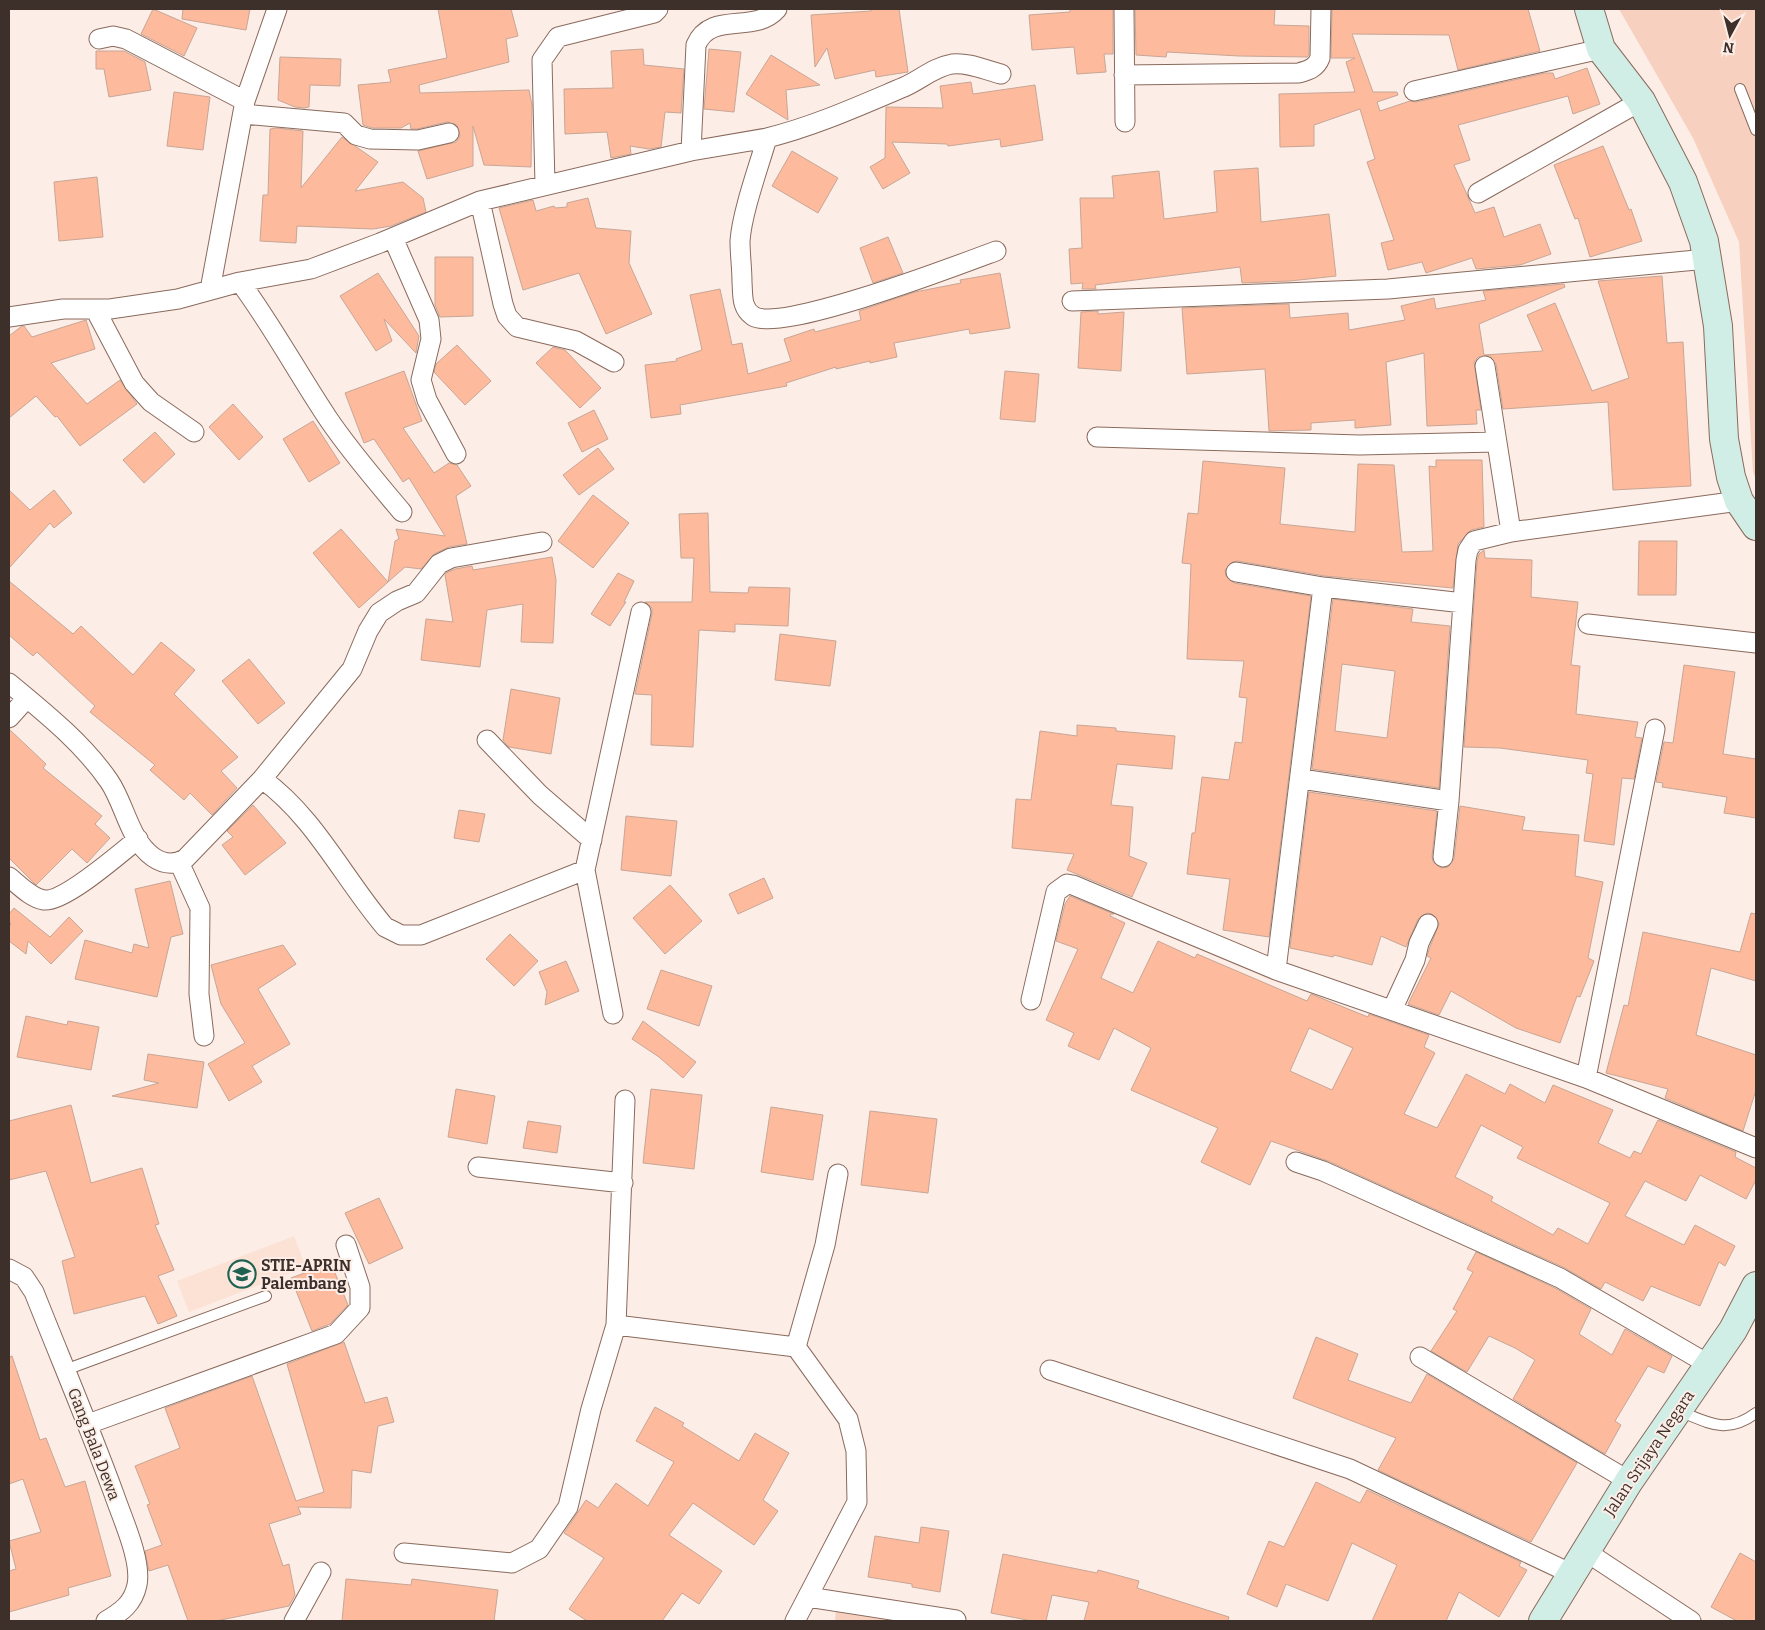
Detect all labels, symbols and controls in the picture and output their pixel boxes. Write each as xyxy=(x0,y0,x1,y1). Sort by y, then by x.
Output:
north arrow xyxy=(1705,10,1755,60)
text: N xyxy=(1722,38,1735,57)
place label: STIE-APRIN Palembang xyxy=(261,1256,351,1293)
school or university icon: STIE-APRIN Palembang xyxy=(227,1259,257,1289)
street label: Gang Bala Dewa xyxy=(64,1385,124,1503)
street label: Jalan Srijaya Negara xyxy=(1599,1386,1698,1520)

